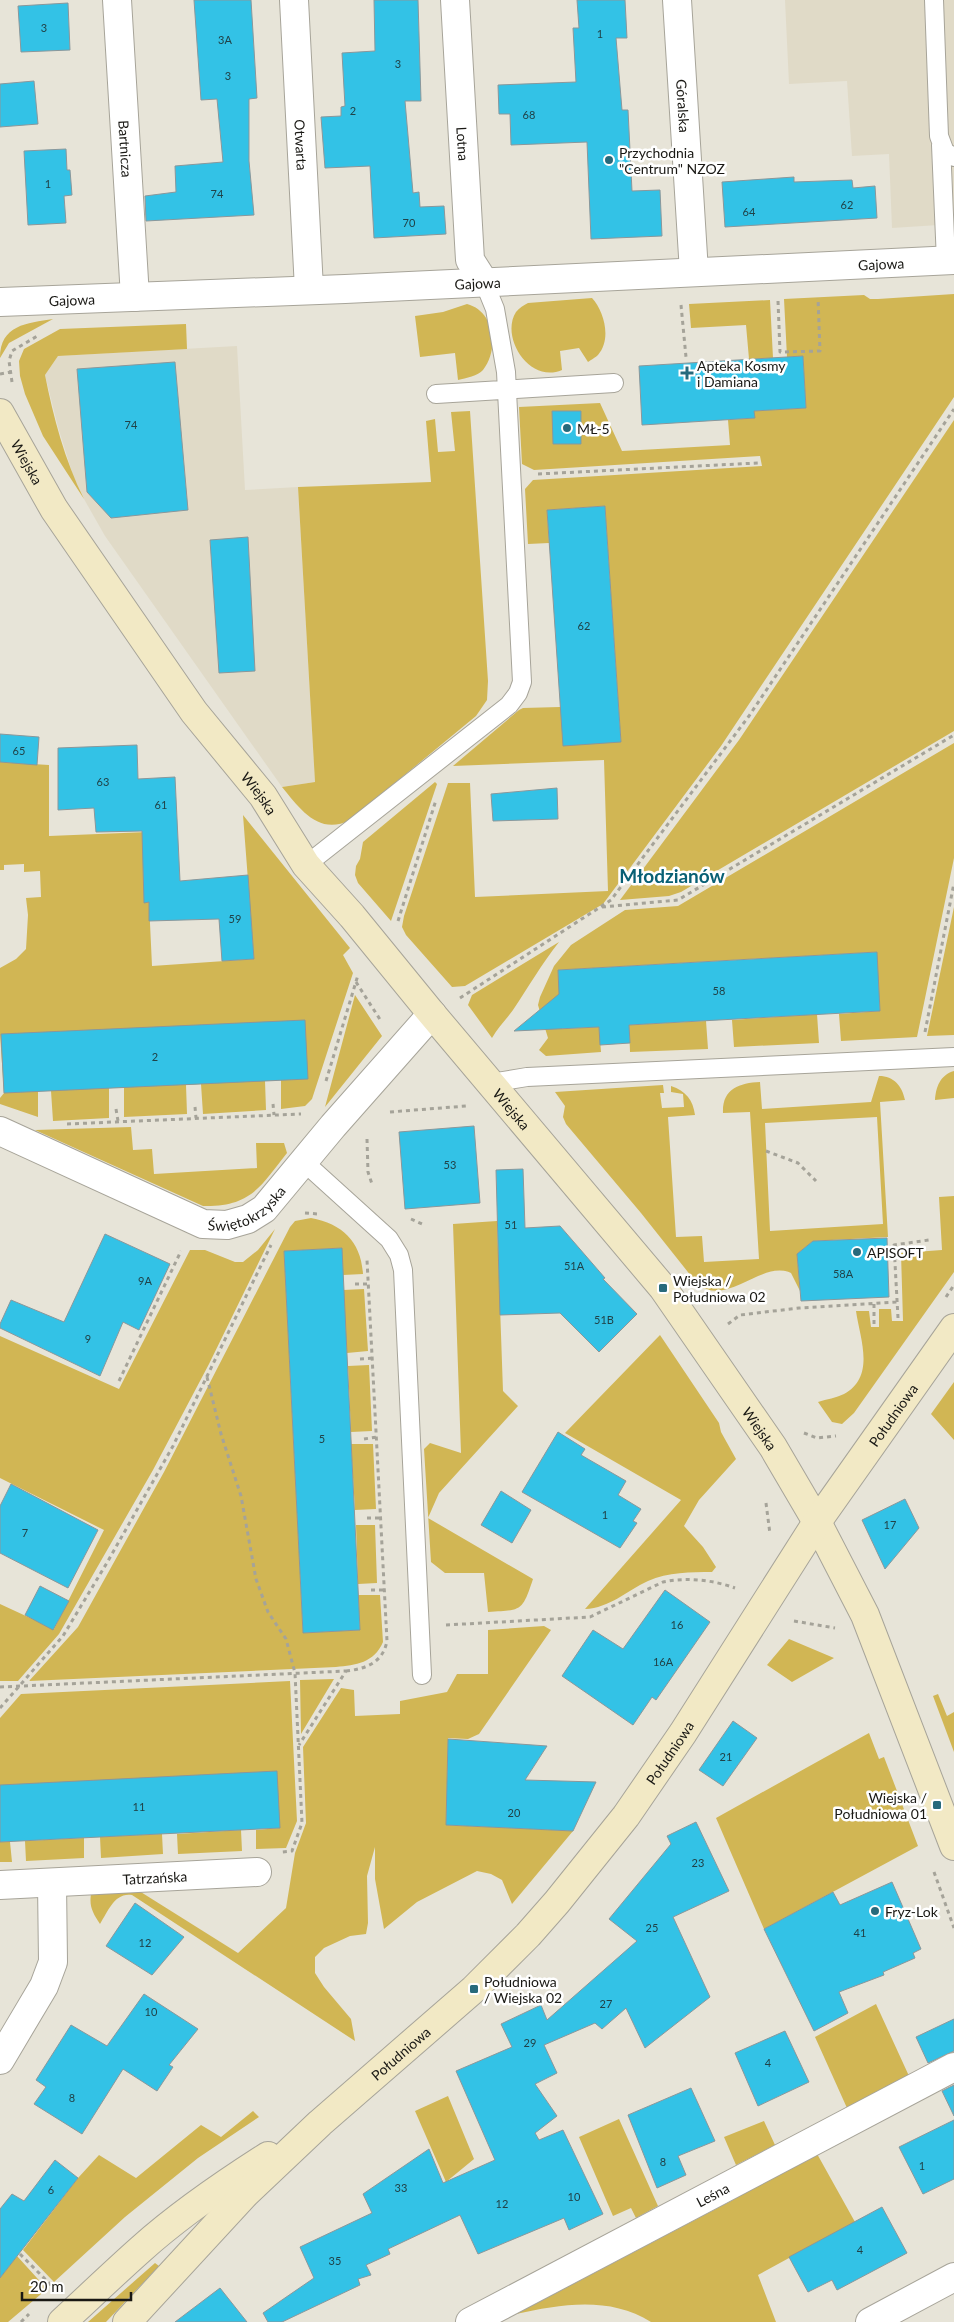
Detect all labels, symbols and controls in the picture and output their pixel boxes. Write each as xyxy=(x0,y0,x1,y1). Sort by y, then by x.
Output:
house number: 3 xyxy=(41,21,47,34)
house number: 1 xyxy=(597,27,603,40)
house number: 3A xyxy=(218,33,232,46)
house number: 3 xyxy=(395,57,401,70)
house number: 3 xyxy=(225,69,231,82)
street label: Góralska xyxy=(673,79,694,133)
house number: 2 xyxy=(350,104,356,117)
house number: 68 xyxy=(523,108,535,121)
street label: Otwarta xyxy=(292,119,311,171)
street label: Bartnicza xyxy=(116,120,136,178)
street label: Lotna xyxy=(454,126,473,161)
place label: Przychodnia "Centrum" NZOZ xyxy=(619,144,725,177)
marker: Przychodnia "Centrum" NZOZ xyxy=(603,154,615,166)
house number: 1 xyxy=(45,177,51,190)
house number: 74 xyxy=(211,187,224,200)
house number: 62 xyxy=(841,198,853,211)
house number: 64 xyxy=(743,205,756,218)
house number: 70 xyxy=(403,216,416,229)
street label: Gajowa xyxy=(858,254,905,273)
street label: Gajowa xyxy=(454,273,501,292)
street label: Gajowa xyxy=(49,290,95,309)
place label: Apteka Kosmy i Damiana xyxy=(697,357,786,390)
marker: Apteka Kosmy i Damiana xyxy=(681,367,693,379)
house number: 74 xyxy=(125,418,138,431)
place label: MŁ-5 xyxy=(577,420,610,437)
marker: MŁ-5 xyxy=(561,422,573,434)
street label: Wiejska xyxy=(8,436,47,487)
house number: 62 xyxy=(578,619,590,632)
house number: 65 xyxy=(13,744,25,757)
street label: Wiejska xyxy=(238,768,281,817)
house number: 63 xyxy=(97,775,109,788)
house number: 61 xyxy=(155,798,167,811)
district label: Młodzianów xyxy=(619,864,726,887)
house number: 59 xyxy=(229,912,241,925)
house number: 58 xyxy=(713,984,725,997)
house number: 2 xyxy=(152,1050,158,1063)
street label: Wiejska xyxy=(490,1085,534,1133)
house number: 53 xyxy=(444,1158,456,1171)
street label: Świętokrzyska xyxy=(207,1182,288,1233)
house number: 51 xyxy=(505,1218,517,1231)
place label: APISOFT xyxy=(867,1244,925,1261)
marker: APISOFT xyxy=(851,1246,863,1258)
house number: 51A xyxy=(564,1259,585,1272)
house number: 58A xyxy=(833,1267,854,1280)
place label: Wiejska / Południowa 02 xyxy=(673,1272,766,1305)
house number: 9A xyxy=(138,1274,152,1287)
marker: Wiejska / Południowa 02 xyxy=(657,1282,669,1294)
house number: 51B xyxy=(594,1313,614,1326)
house number: 9 xyxy=(85,1332,91,1345)
street label: Południowa xyxy=(865,1380,921,1449)
street label: Wiejska xyxy=(739,1403,781,1453)
house number: 5 xyxy=(319,1432,325,1445)
house number: 1 xyxy=(602,1508,608,1521)
house number: 17 xyxy=(884,1518,896,1531)
house number: 7 xyxy=(22,1526,28,1539)
house number: 16 xyxy=(671,1618,683,1631)
house number: 16A xyxy=(653,1655,674,1668)
street label: Południowa xyxy=(642,1718,697,1787)
house number: 21 xyxy=(720,1750,732,1763)
place label: Wiejska / Południowa 01 xyxy=(834,1789,927,1822)
marker: Wiejska / Południowa 01 xyxy=(931,1799,943,1811)
house number: 11 xyxy=(133,1800,145,1813)
house number: 20 xyxy=(508,1806,521,1819)
house number: 23 xyxy=(692,1856,704,1869)
street label: Tatrzańska xyxy=(122,1867,188,1887)
place label: Fryz-Lok xyxy=(885,1903,939,1920)
marker: Fryz-Lok xyxy=(869,1905,881,1917)
house number: 25 xyxy=(646,1921,658,1934)
house number: 41 xyxy=(854,1926,866,1939)
house number: 12 xyxy=(139,1936,151,1949)
place label: Południowa / Wiejska 02 xyxy=(484,1973,562,2006)
marker: Południowa / Wiejska 02 xyxy=(468,1983,480,1995)
house number: 27 xyxy=(600,1997,612,2010)
house number: 10 xyxy=(145,2005,158,2018)
street label: Południowa xyxy=(367,2023,434,2083)
house number: 29 xyxy=(524,2036,536,2049)
house number: 4 xyxy=(765,2056,772,2069)
house number: 8 xyxy=(69,2091,75,2104)
house number: 8 xyxy=(660,2155,666,2168)
house number: 1 xyxy=(919,2159,925,2172)
street label: Leśna xyxy=(693,2179,732,2210)
house number: 33 xyxy=(395,2181,407,2194)
house number: 6 xyxy=(48,2183,54,2196)
house number: 10 xyxy=(568,2190,581,2203)
house number: 12 xyxy=(496,2197,508,2210)
house number: 4 xyxy=(857,2243,864,2256)
house number: 35 xyxy=(329,2254,341,2267)
scale bar xyxy=(22,2270,131,2302)
text: 20 m xyxy=(30,2277,64,2295)

